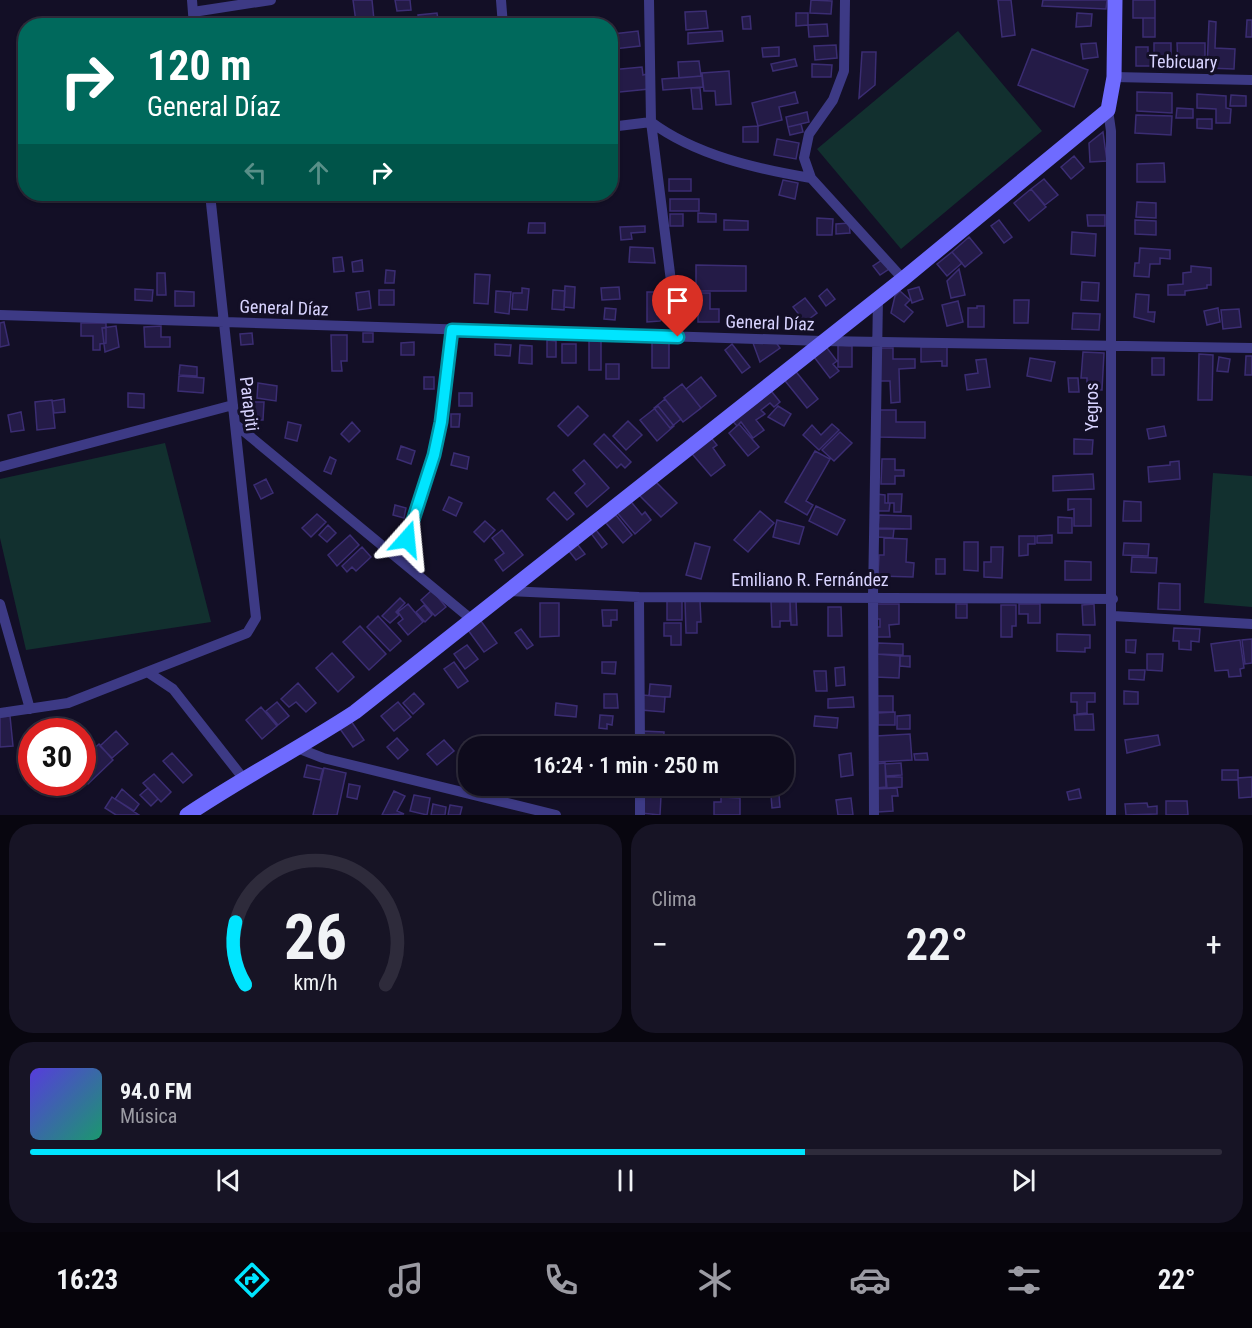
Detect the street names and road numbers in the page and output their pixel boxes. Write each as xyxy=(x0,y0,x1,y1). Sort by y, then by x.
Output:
street label: Tebicuary xyxy=(1148,50,1218,73)
street label: General Díaz xyxy=(239,295,329,320)
street label: General Díaz xyxy=(725,310,815,335)
street label: Parapiti xyxy=(236,375,263,432)
street label: Yegros xyxy=(1081,383,1102,431)
street label: Emiliano R. Fernández xyxy=(731,569,889,590)

